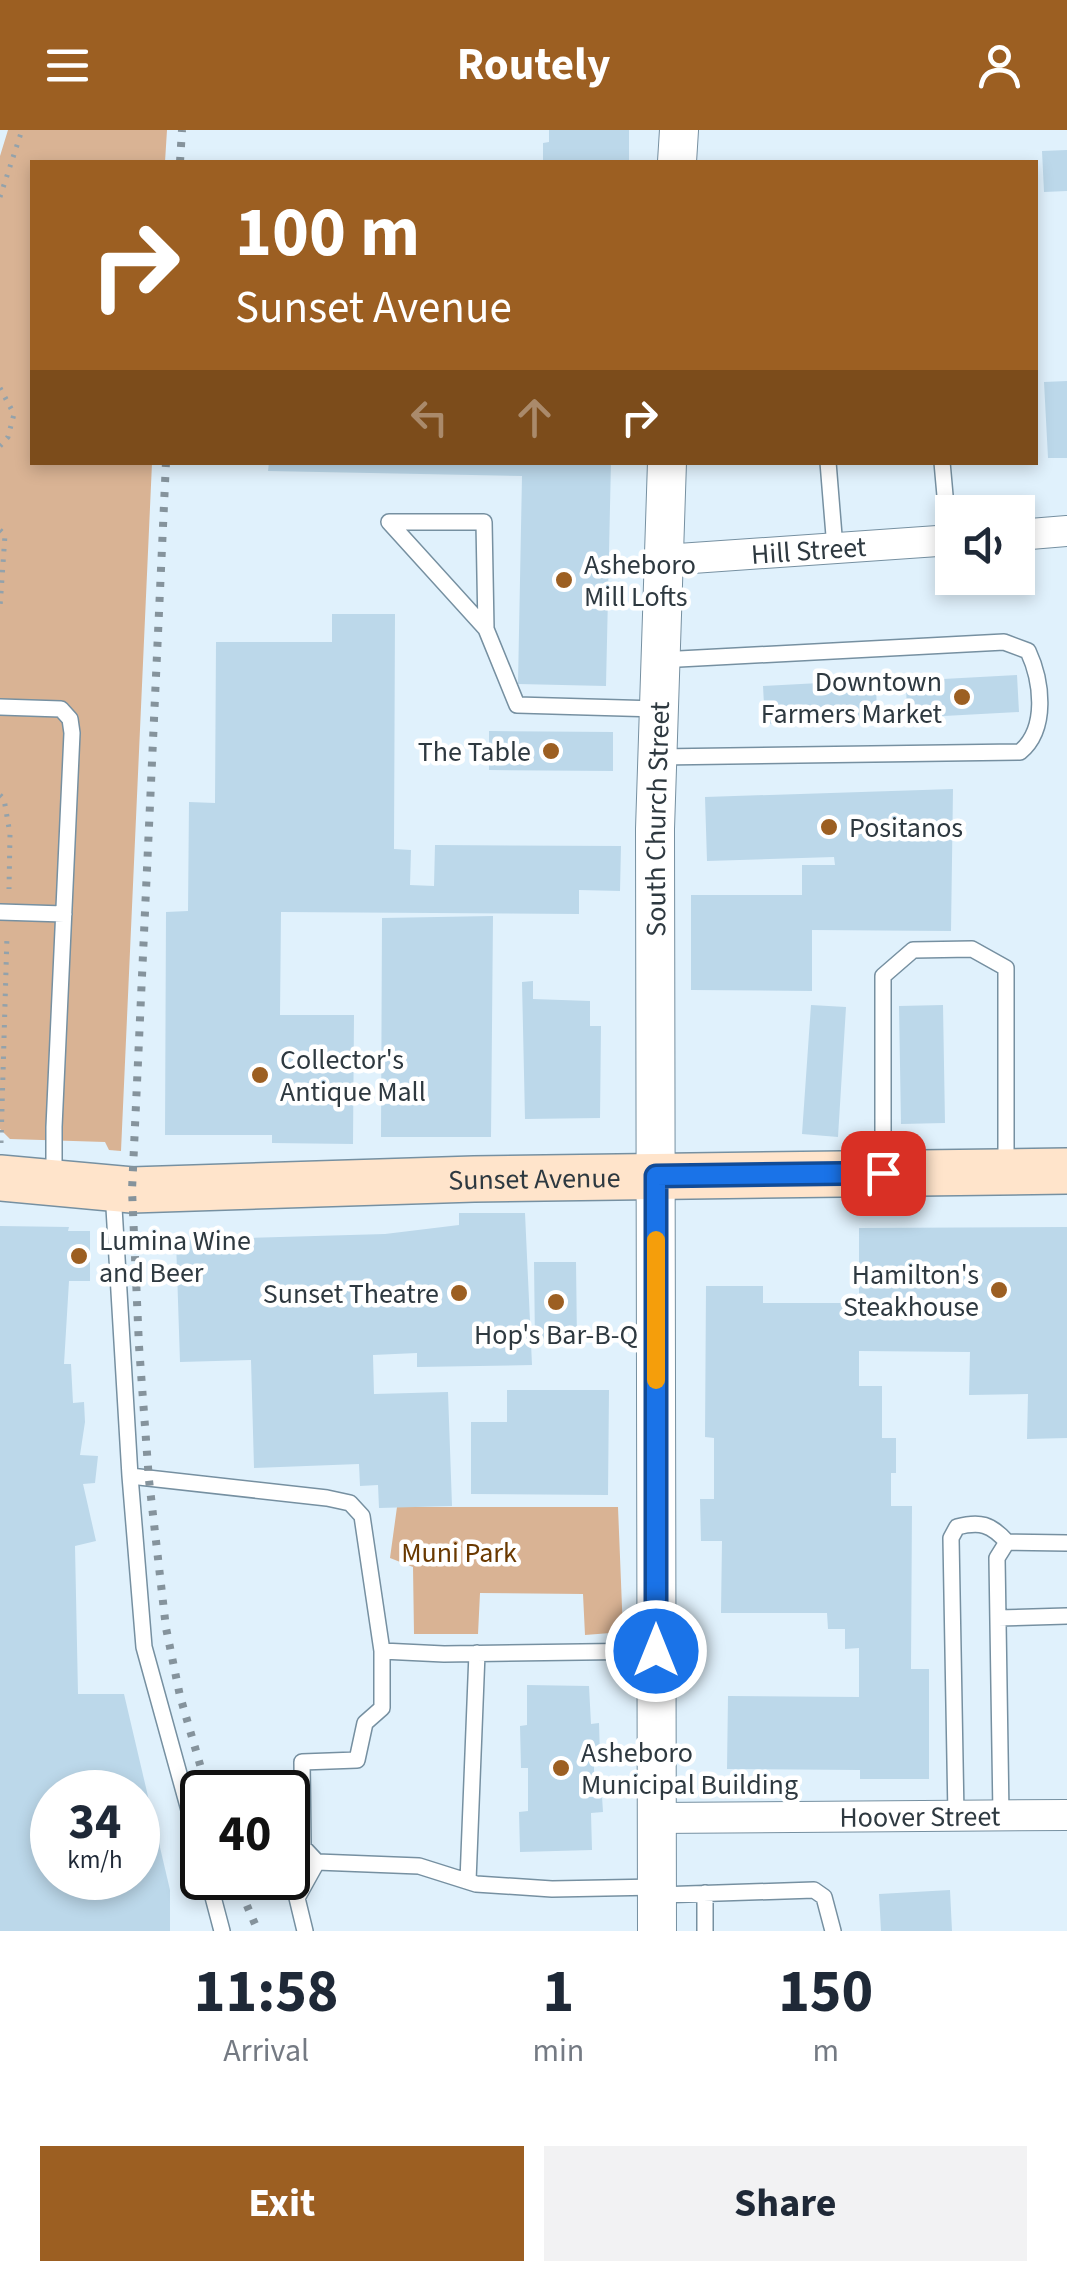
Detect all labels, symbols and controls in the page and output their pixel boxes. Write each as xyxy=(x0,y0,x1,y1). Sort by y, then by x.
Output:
text: Routely xyxy=(457,33,610,97)
icon: menu xyxy=(40,38,95,93)
icon: person xyxy=(972,38,1027,93)
text: 100 m xyxy=(235,183,420,283)
icon: right xyxy=(70,200,200,330)
text: Sunset Avenue xyxy=(235,276,512,340)
icon: left xyxy=(402,390,457,445)
icon: ahead xyxy=(507,390,562,445)
icon: right xyxy=(612,390,667,445)
map controls xyxy=(935,495,1035,595)
button: sound xyxy=(935,495,1035,595)
street label: Hill Street xyxy=(750,527,868,575)
place label: Asheboro Mill Lofts xyxy=(584,545,696,617)
marker: Asheboro Mill Lofts xyxy=(553,569,575,591)
place label: Downtown Farmers Market xyxy=(761,662,943,734)
marker: Downtown Farmers Market xyxy=(951,686,973,708)
street label: South Church Street xyxy=(636,700,680,937)
place label: The Table xyxy=(418,732,531,772)
marker: The Table xyxy=(540,740,562,762)
place label: Positanos xyxy=(849,808,963,848)
marker: Positanos xyxy=(818,816,840,838)
place label: Collector's Antique Mall xyxy=(280,1040,426,1112)
marker: Collector's Antique Mall xyxy=(249,1064,271,1086)
pin xyxy=(841,1131,926,1216)
icon: arrive xyxy=(856,1146,911,1201)
street label: Sunset Avenue xyxy=(448,1158,621,1201)
place label: Lumina Wine and Beer xyxy=(99,1221,251,1293)
marker: Lumina Wine and Beer xyxy=(68,1245,90,1267)
place label: Hamilton's Steakhouse xyxy=(843,1255,979,1327)
place label: Sunset Theatre xyxy=(263,1274,439,1314)
marker: Hamilton's Steakhouse xyxy=(988,1279,1010,1301)
marker: Sunset Theatre xyxy=(448,1282,470,1304)
marker: Hop's Bar-B-Q xyxy=(545,1291,567,1313)
place label: Hop's Bar-B-Q xyxy=(474,1315,638,1355)
park label: Muni Park xyxy=(401,1533,517,1573)
position arrow xyxy=(604,1599,708,1703)
place label: Asheboro Municipal Building xyxy=(581,1733,798,1805)
marker: Asheboro Municipal Building xyxy=(550,1757,572,1779)
speed limit sign: 40 xyxy=(180,1770,310,1900)
text: 34 xyxy=(69,1787,121,1858)
street label: Hoover Street xyxy=(839,1796,1001,1838)
text: km/h xyxy=(67,1842,123,1878)
text: 11:58 xyxy=(194,1950,339,2035)
text: 1 xyxy=(543,1950,574,2035)
text: 150 xyxy=(778,1950,873,2035)
text: Arrival xyxy=(223,2028,309,2074)
text: min xyxy=(532,2028,584,2074)
text: m xyxy=(812,2028,839,2074)
button: Exit xyxy=(40,2146,524,2261)
button: Share xyxy=(544,2146,1027,2261)

